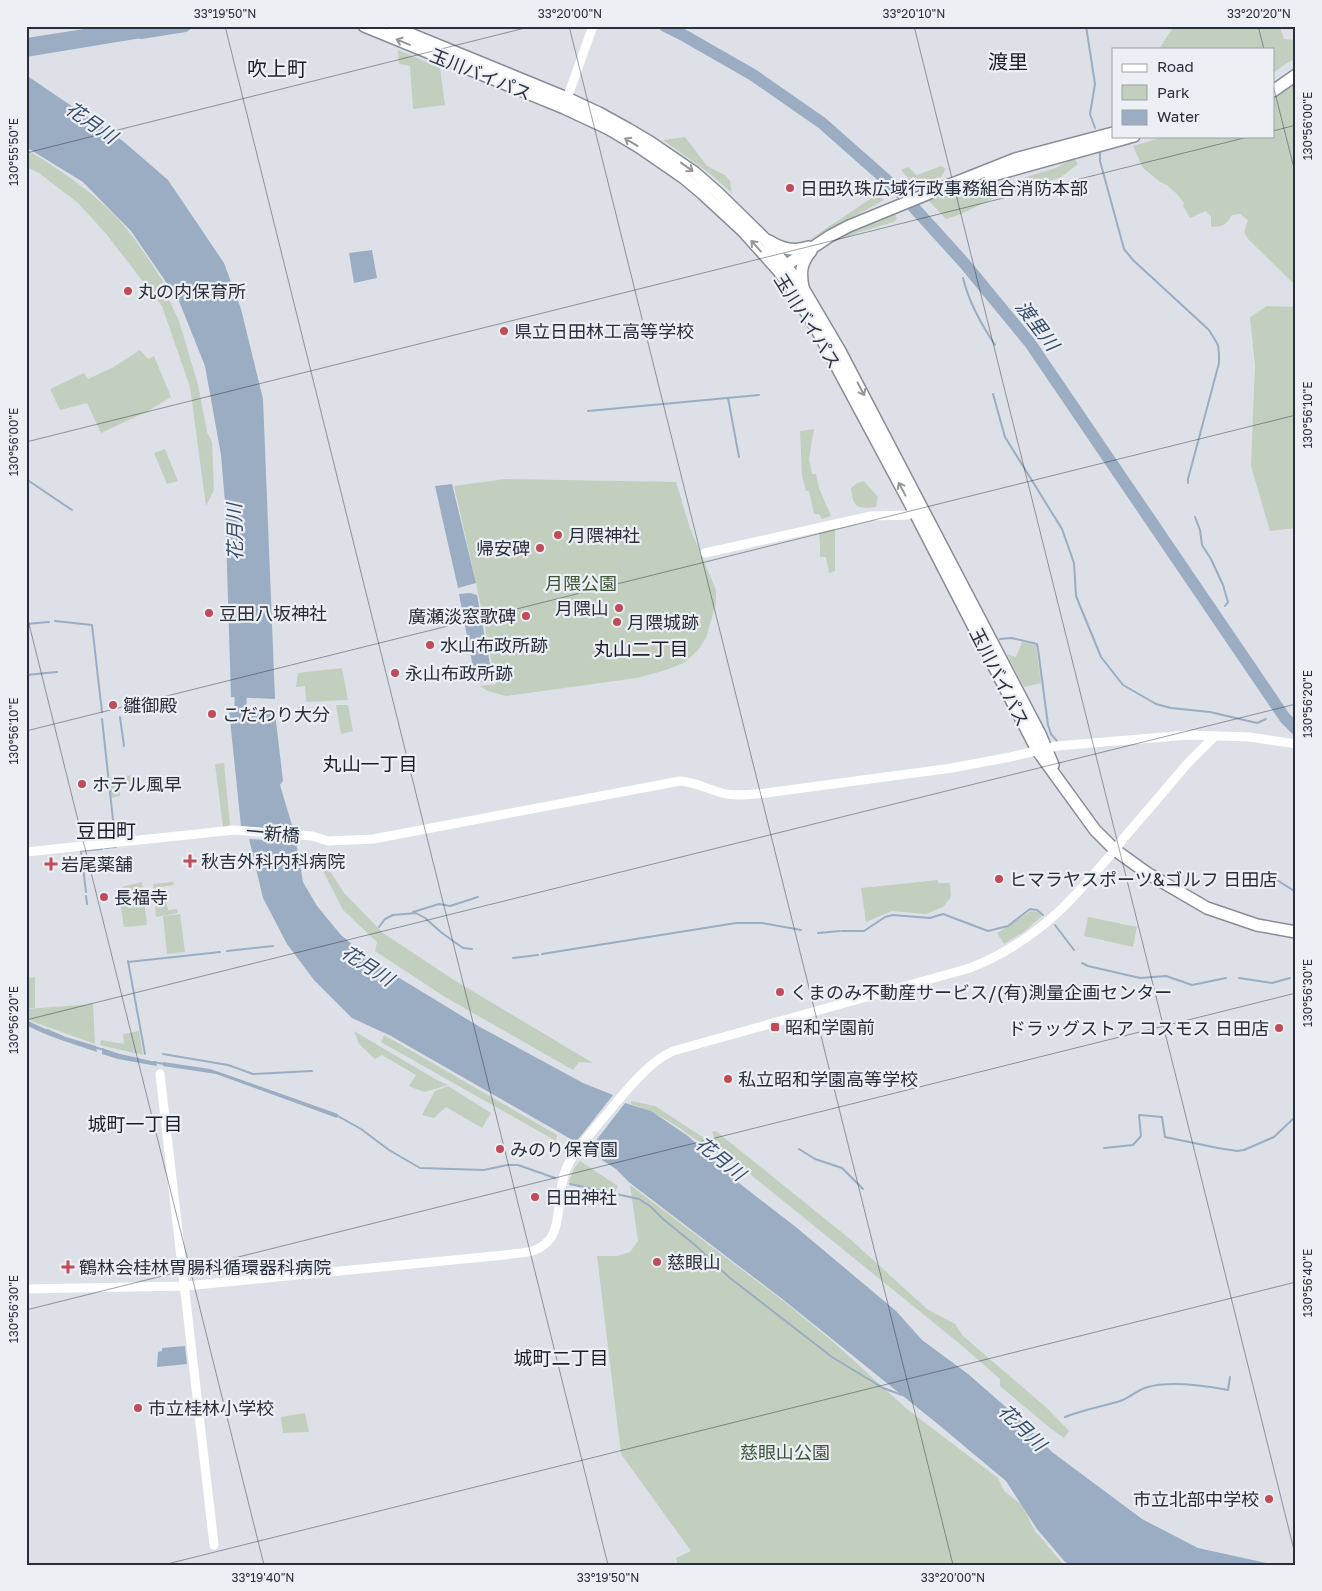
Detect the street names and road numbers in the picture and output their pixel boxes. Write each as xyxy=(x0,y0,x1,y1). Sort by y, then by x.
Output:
street label: 玉川バイパス xyxy=(427,44,535,104)
street label: 玉川バイパス xyxy=(770,270,846,372)
street label: 玉川バイパス xyxy=(966,624,1034,730)
street label: 一新橋 xyxy=(245,820,301,846)

